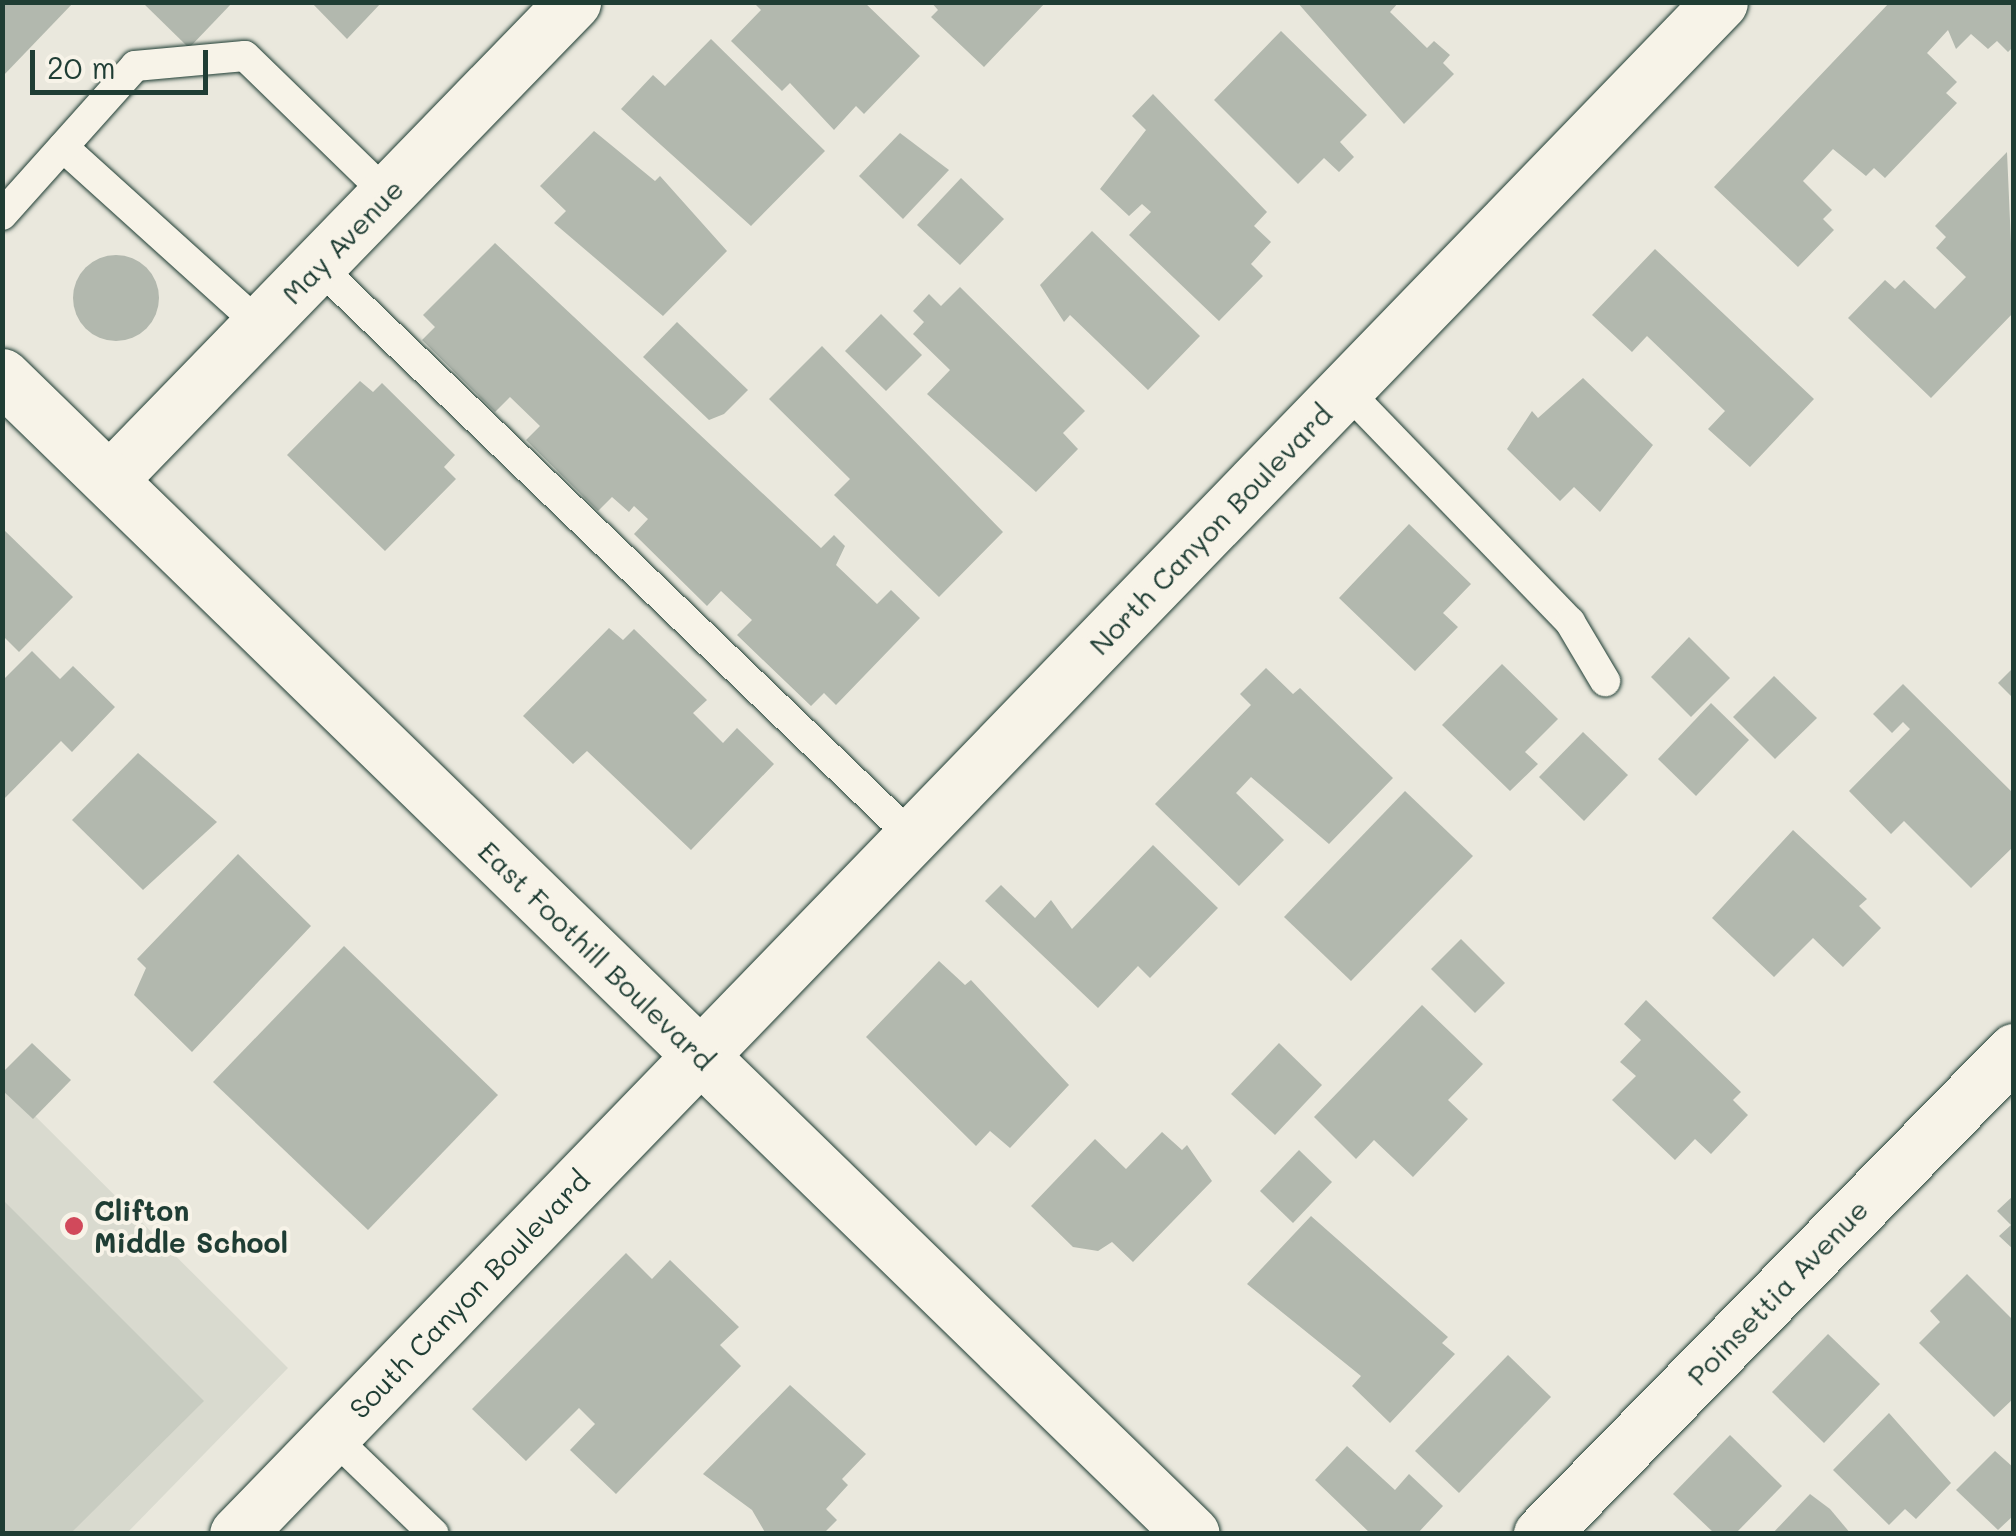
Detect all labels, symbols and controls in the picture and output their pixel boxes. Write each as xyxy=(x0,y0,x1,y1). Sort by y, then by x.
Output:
scale bar xyxy=(35,30,212,92)
text: 20 m xyxy=(47,47,116,87)
street label: May Avenue xyxy=(274,172,410,310)
street label: North Canyon Boulevard xyxy=(1082,397,1338,661)
street label: East Foothill Boulevard xyxy=(472,834,722,1076)
street label: South Canyon Boulevard xyxy=(342,1163,596,1425)
street label: Poinsettia Avenue xyxy=(1680,1192,1874,1392)
place label: Clifton Middle School xyxy=(94,1193,288,1259)
marker: Clifton Middle School xyxy=(63,1215,85,1237)

